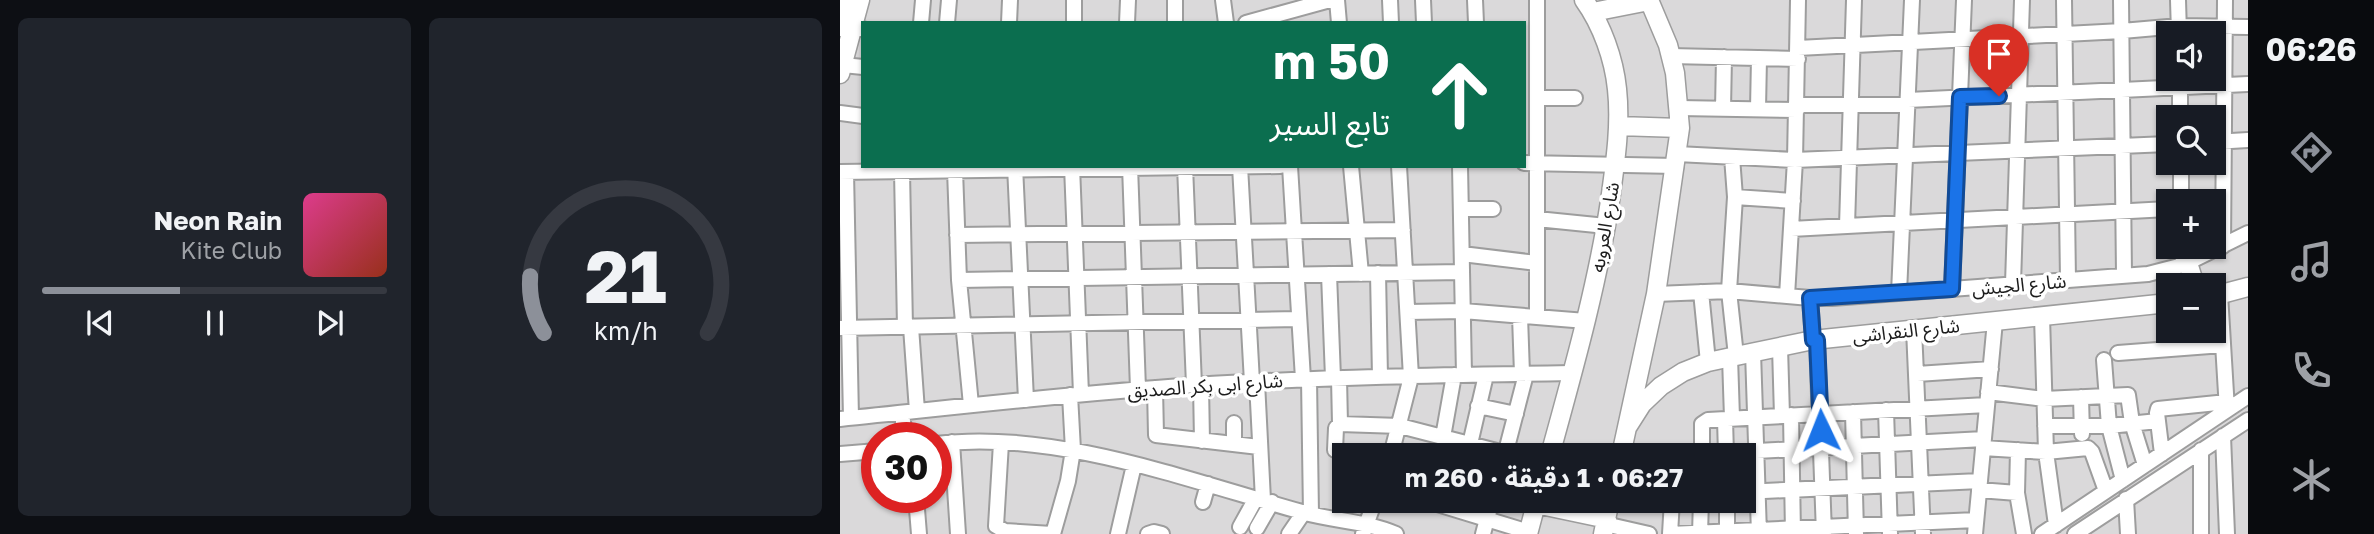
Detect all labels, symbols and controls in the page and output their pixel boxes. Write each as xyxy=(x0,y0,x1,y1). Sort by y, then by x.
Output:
map controls xyxy=(2156,21,2226,343)
button: sound xyxy=(2156,21,2226,91)
pin xyxy=(1969,24,2029,96)
text: 06:26 xyxy=(2265,30,2357,68)
text: 50 m xyxy=(1273,31,1390,90)
icon: arrive xyxy=(1980,35,2018,73)
icon: ahead xyxy=(1414,49,1505,140)
text: تابع السير xyxy=(1270,104,1390,142)
button: search xyxy=(2156,105,2226,175)
icon: directions xyxy=(2287,128,2336,177)
street label: شارع العروبه xyxy=(1585,180,1626,275)
button: + xyxy=(2156,189,2226,259)
text: Neon Rain xyxy=(153,205,282,236)
text: 21 xyxy=(585,232,666,319)
text: Kite Club xyxy=(181,236,282,264)
icon: music xyxy=(2287,237,2336,286)
street label: شارع الجيش xyxy=(1971,268,2067,303)
button: − xyxy=(2156,273,2226,343)
icon: previous xyxy=(81,304,119,342)
icon: pause xyxy=(196,304,234,342)
icon: next xyxy=(311,304,349,342)
street label: شارع النقراشى xyxy=(1851,313,1961,350)
text: km/h xyxy=(594,315,657,346)
icon: phone xyxy=(2287,346,2336,395)
street label: شارع ابى بكر الصديق xyxy=(1126,368,1284,405)
position arrow xyxy=(1784,393,1858,467)
speed limit sign: 30 xyxy=(861,422,952,513)
icon: climate xyxy=(2287,455,2336,504)
text: 06:27 · 1 دقيقة · 260 m xyxy=(1405,462,1683,493)

